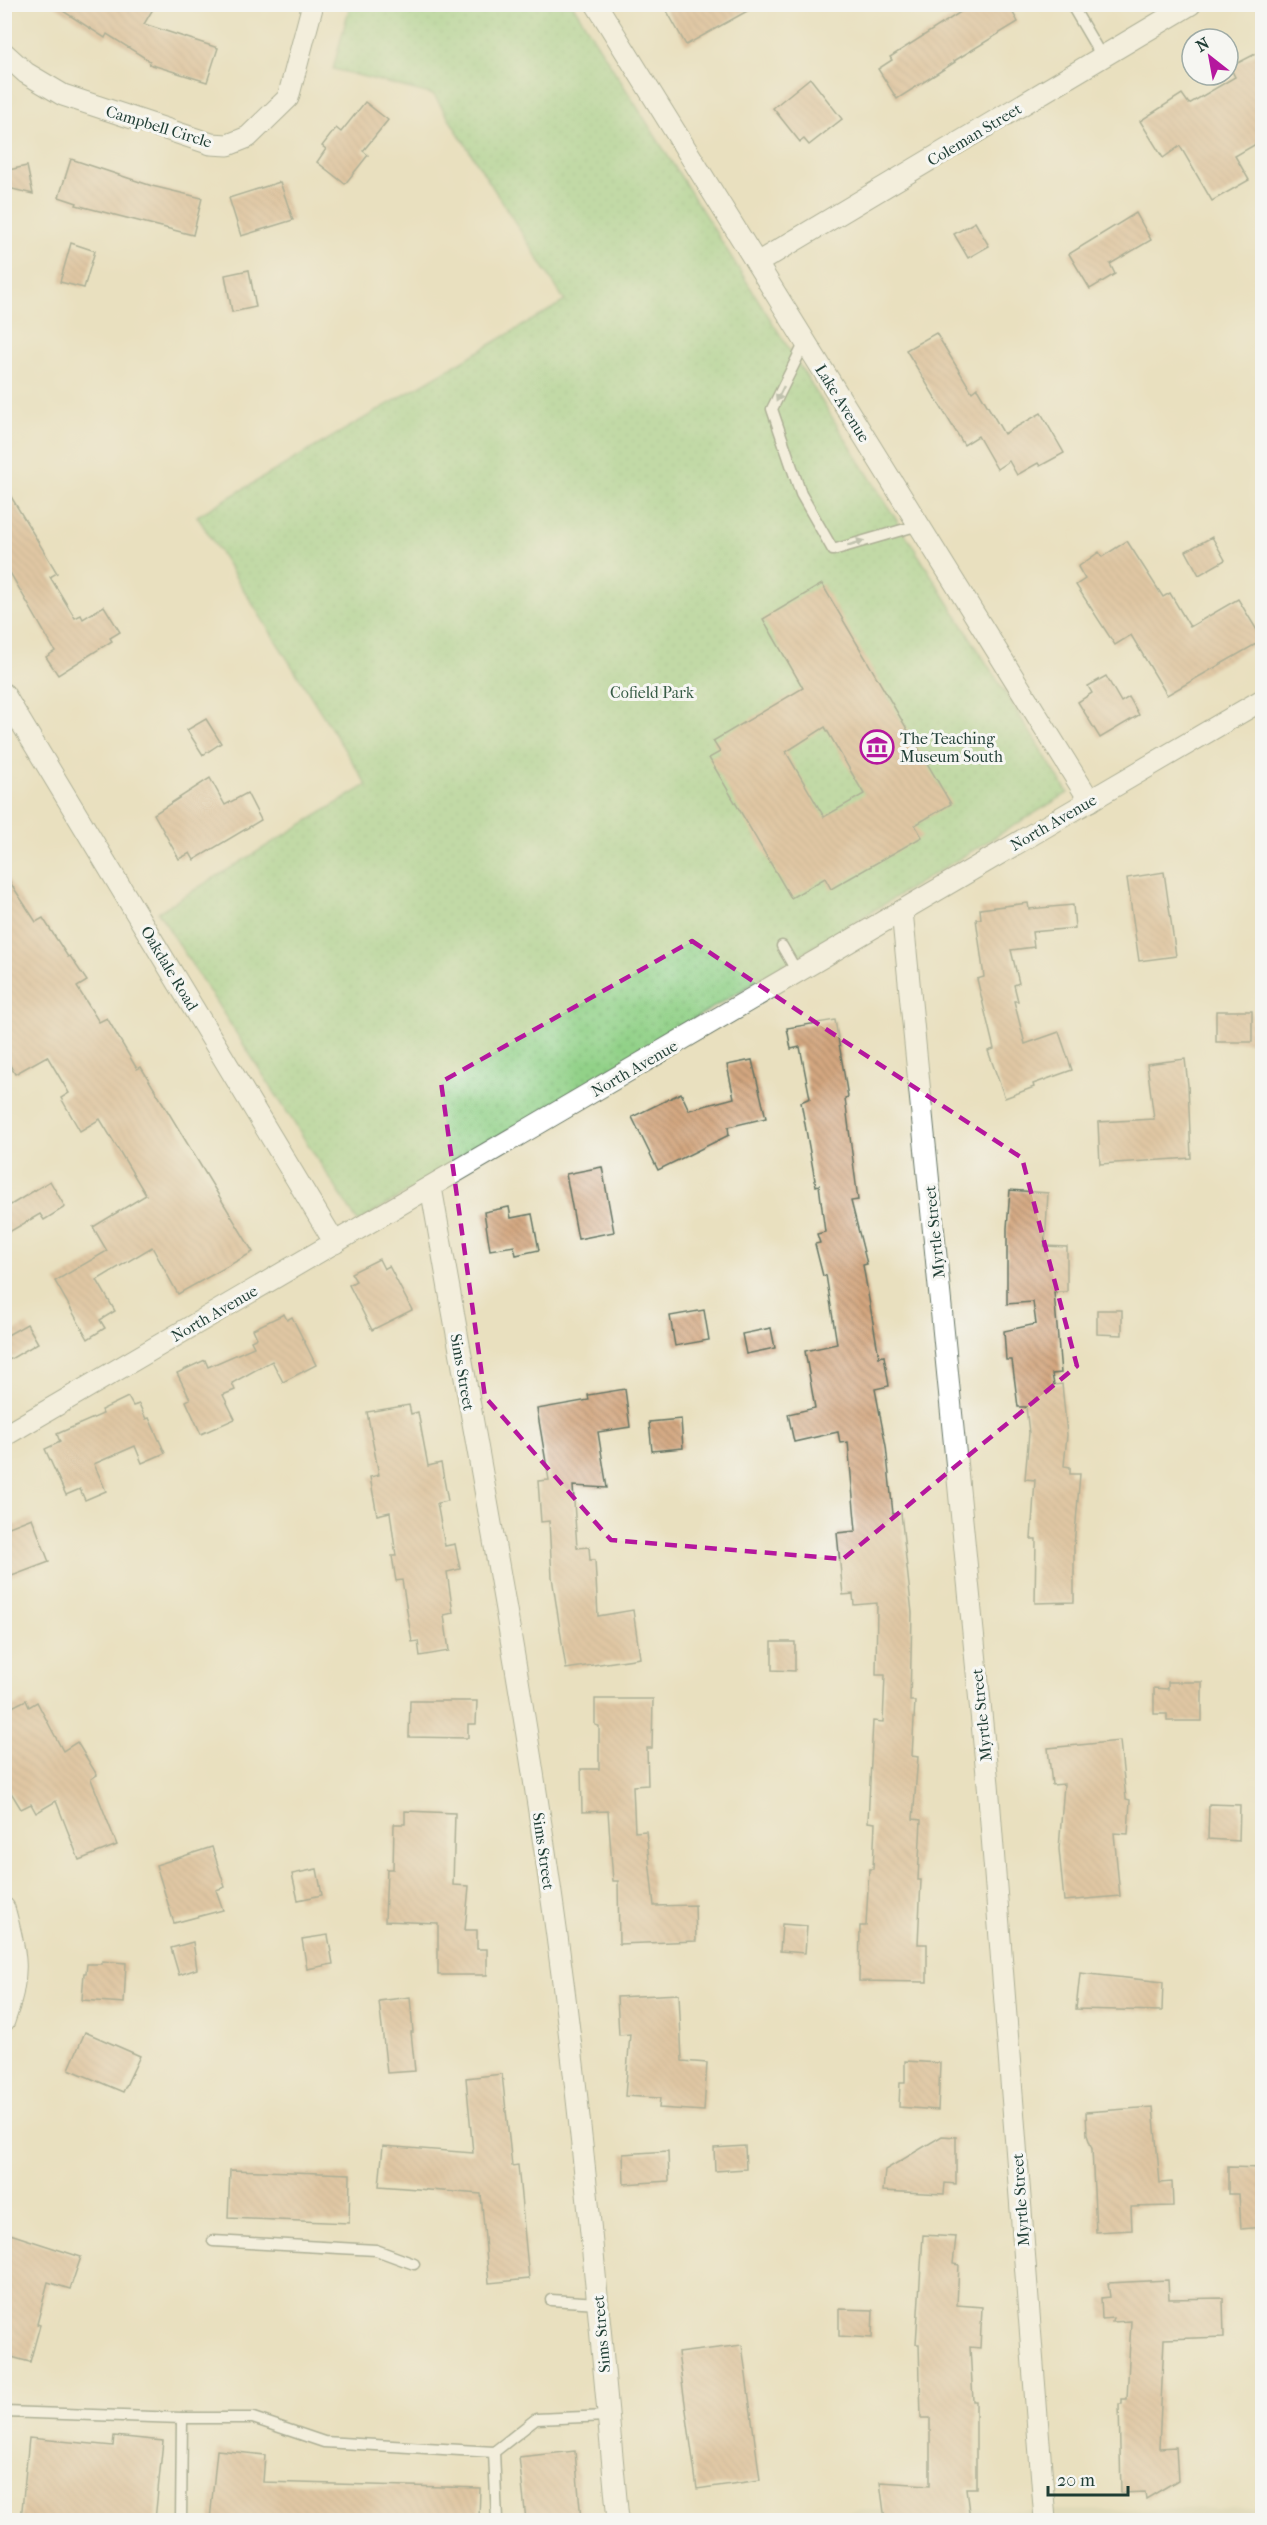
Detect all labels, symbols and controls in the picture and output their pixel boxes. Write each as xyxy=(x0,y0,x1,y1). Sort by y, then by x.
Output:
north arrow xyxy=(1180,27,1240,87)
text: N xyxy=(1192,33,1213,56)
street label: Coleman Street xyxy=(924,99,1025,170)
street label: Campbell Circle xyxy=(103,101,214,152)
street label: Lake Avenue xyxy=(811,361,874,446)
one-way arrow xyxy=(775,386,784,403)
one-way arrow xyxy=(847,538,865,547)
park label: Cofield Park xyxy=(610,683,695,702)
museum icon: The Teaching Museum South xyxy=(859,729,895,765)
place label: The Teaching Museum South xyxy=(900,729,1003,766)
street label: North Avenue xyxy=(1007,790,1100,855)
street label: Oakdale Road xyxy=(137,922,202,1014)
street label: North Avenue xyxy=(588,1036,681,1101)
street label: Myrtle Street xyxy=(920,1184,949,1279)
street label: North Avenue xyxy=(168,1281,261,1346)
street label: Sims Street xyxy=(446,1332,479,1412)
street label: Myrtle Street xyxy=(967,1667,996,1762)
street label: Sims Street xyxy=(529,1811,558,1891)
street label: Myrtle Street xyxy=(1008,2152,1033,2247)
street label: Sims Street xyxy=(589,2294,614,2374)
scale bar xyxy=(1048,2459,1128,2497)
text: 20 m xyxy=(1057,2470,1095,2491)

